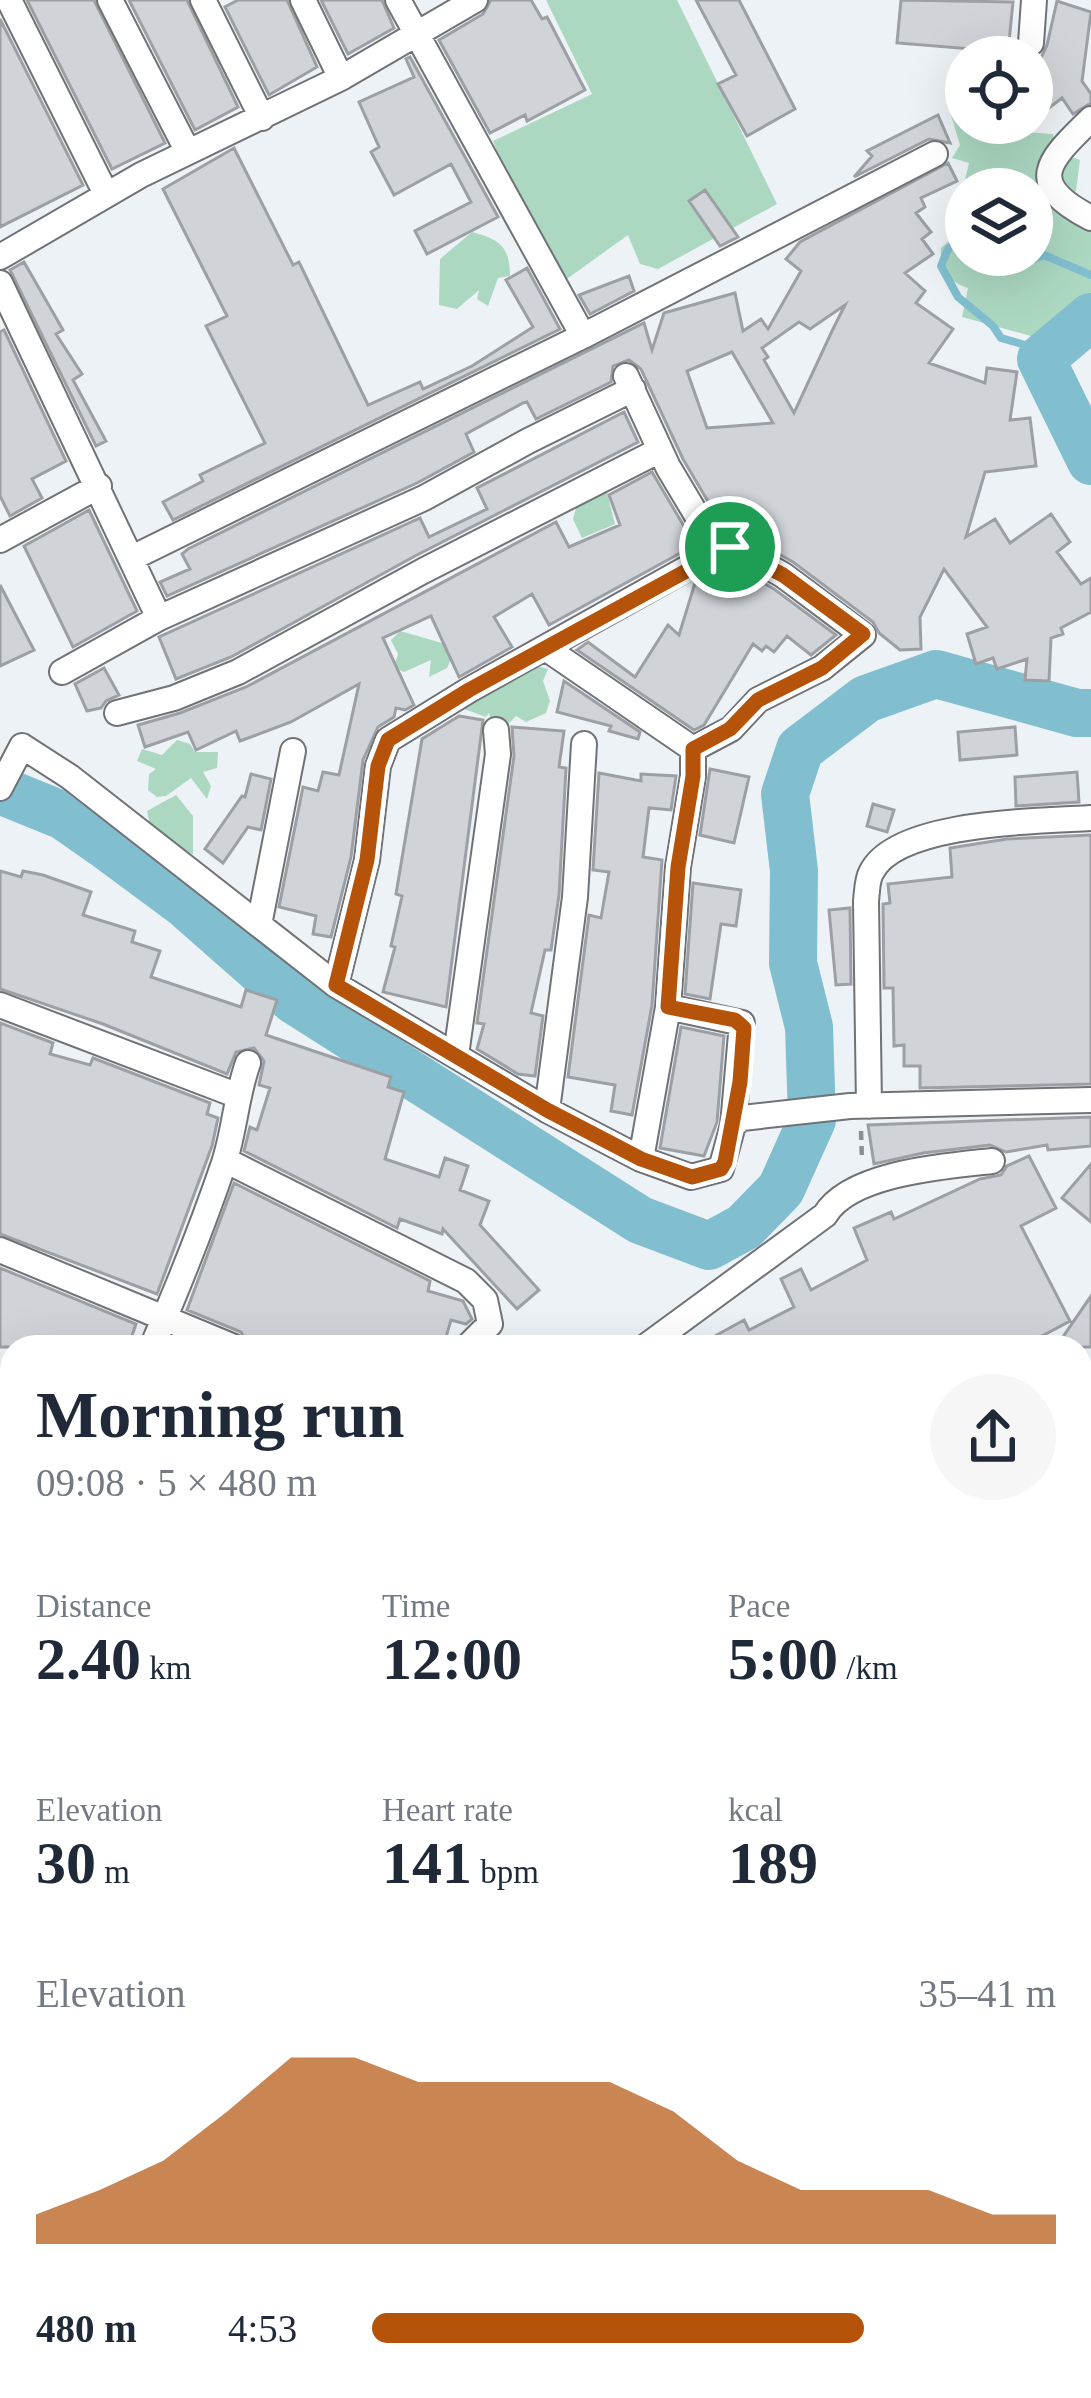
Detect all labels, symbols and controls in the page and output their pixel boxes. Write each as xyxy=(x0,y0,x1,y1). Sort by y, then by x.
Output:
map controls xyxy=(945,36,1053,276)
button: locate xyxy=(945,36,1053,144)
button: layers xyxy=(945,168,1053,276)
pin xyxy=(679,496,781,598)
icon: arrive xyxy=(697,514,763,580)
button: share xyxy=(930,1374,1056,1500)
text: Morning run xyxy=(36,1378,405,1451)
text: 09:08 · 5 × 480 m xyxy=(36,1461,317,1504)
text: Distance xyxy=(36,1588,151,1624)
text: Time xyxy=(382,1588,450,1624)
text: Pace xyxy=(728,1588,790,1624)
text: 2.40 xyxy=(36,1626,141,1692)
text: 12:00 xyxy=(382,1626,522,1692)
text: 5:00 xyxy=(728,1626,838,1692)
text: km xyxy=(141,1650,191,1686)
text: /km xyxy=(838,1650,898,1686)
text: Elevation xyxy=(36,1792,162,1828)
text: Heart rate xyxy=(382,1792,513,1828)
text: kcal xyxy=(728,1792,783,1828)
text: 30 xyxy=(36,1830,96,1896)
text: 141 xyxy=(382,1830,472,1896)
text: 189 xyxy=(728,1830,818,1896)
text: m xyxy=(96,1854,130,1890)
text: bpm xyxy=(472,1854,539,1890)
text: Elevation xyxy=(36,1972,185,2015)
text: 35–41 m xyxy=(918,1972,1056,2015)
text: 480 m xyxy=(36,2307,137,2350)
text: 4:53 xyxy=(228,2307,297,2350)

